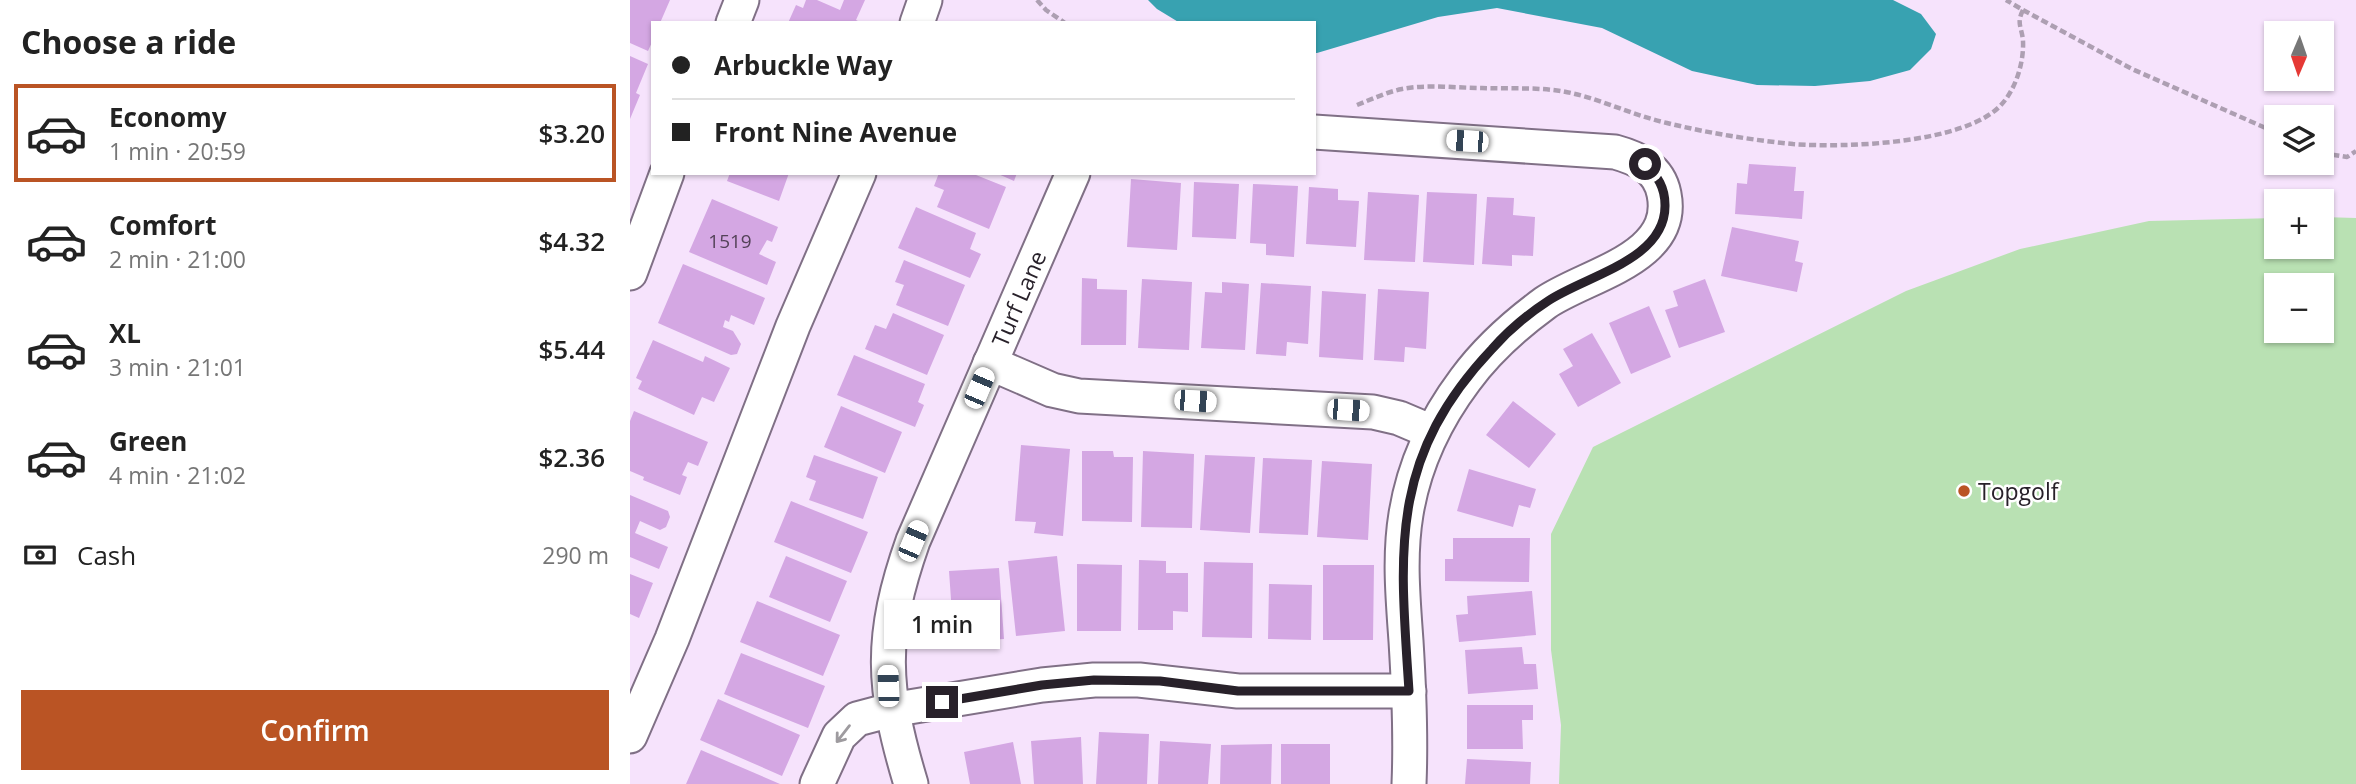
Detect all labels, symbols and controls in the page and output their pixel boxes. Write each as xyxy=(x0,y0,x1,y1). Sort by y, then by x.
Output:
text: Choose a ride xyxy=(21,20,236,63)
north arrow xyxy=(2264,21,2334,91)
map controls xyxy=(2264,21,2334,343)
text: Arbuckle Way xyxy=(714,47,892,83)
text: Economy xyxy=(109,99,227,135)
icon: car xyxy=(25,102,88,165)
button: layers xyxy=(2264,105,2334,175)
text: Front Nine Avenue xyxy=(714,114,957,150)
text: $3.20 xyxy=(538,115,605,151)
car xyxy=(1446,129,1489,153)
text: 1 min · 20:59 xyxy=(109,135,246,167)
route start xyxy=(1629,148,1661,180)
button: + xyxy=(2264,189,2334,259)
text: Comfort xyxy=(109,207,216,243)
icon: car xyxy=(25,210,88,273)
text: $4.32 xyxy=(538,223,605,259)
house number: 1519 xyxy=(708,228,752,254)
text: 2 min · 21:00 xyxy=(109,243,246,275)
street label: Turf Lane xyxy=(983,245,1053,352)
button: − xyxy=(2264,273,2334,343)
text: XL xyxy=(109,315,141,351)
icon: car xyxy=(25,318,88,381)
text: $5.44 xyxy=(538,331,605,367)
text: 3 min · 21:01 xyxy=(109,351,246,383)
car xyxy=(962,365,997,411)
car xyxy=(1174,389,1217,413)
car xyxy=(1327,398,1370,422)
text: Green xyxy=(109,423,187,459)
icon: car xyxy=(25,426,88,489)
text: $2.36 xyxy=(538,439,605,475)
text: 4 min · 21:02 xyxy=(109,459,246,491)
place label: Topgolf xyxy=(1978,475,2060,507)
marker: Topgolf xyxy=(1956,483,1972,499)
car xyxy=(896,518,931,564)
icon: cash xyxy=(21,536,59,574)
text: Cash xyxy=(77,537,136,573)
text: 290 m xyxy=(542,539,609,571)
callout: 1 min xyxy=(884,600,1000,650)
text: 1 min xyxy=(911,608,973,640)
car xyxy=(877,665,900,707)
route end xyxy=(926,686,958,718)
button: Confirm xyxy=(21,690,609,770)
one-way arrow xyxy=(835,724,850,742)

